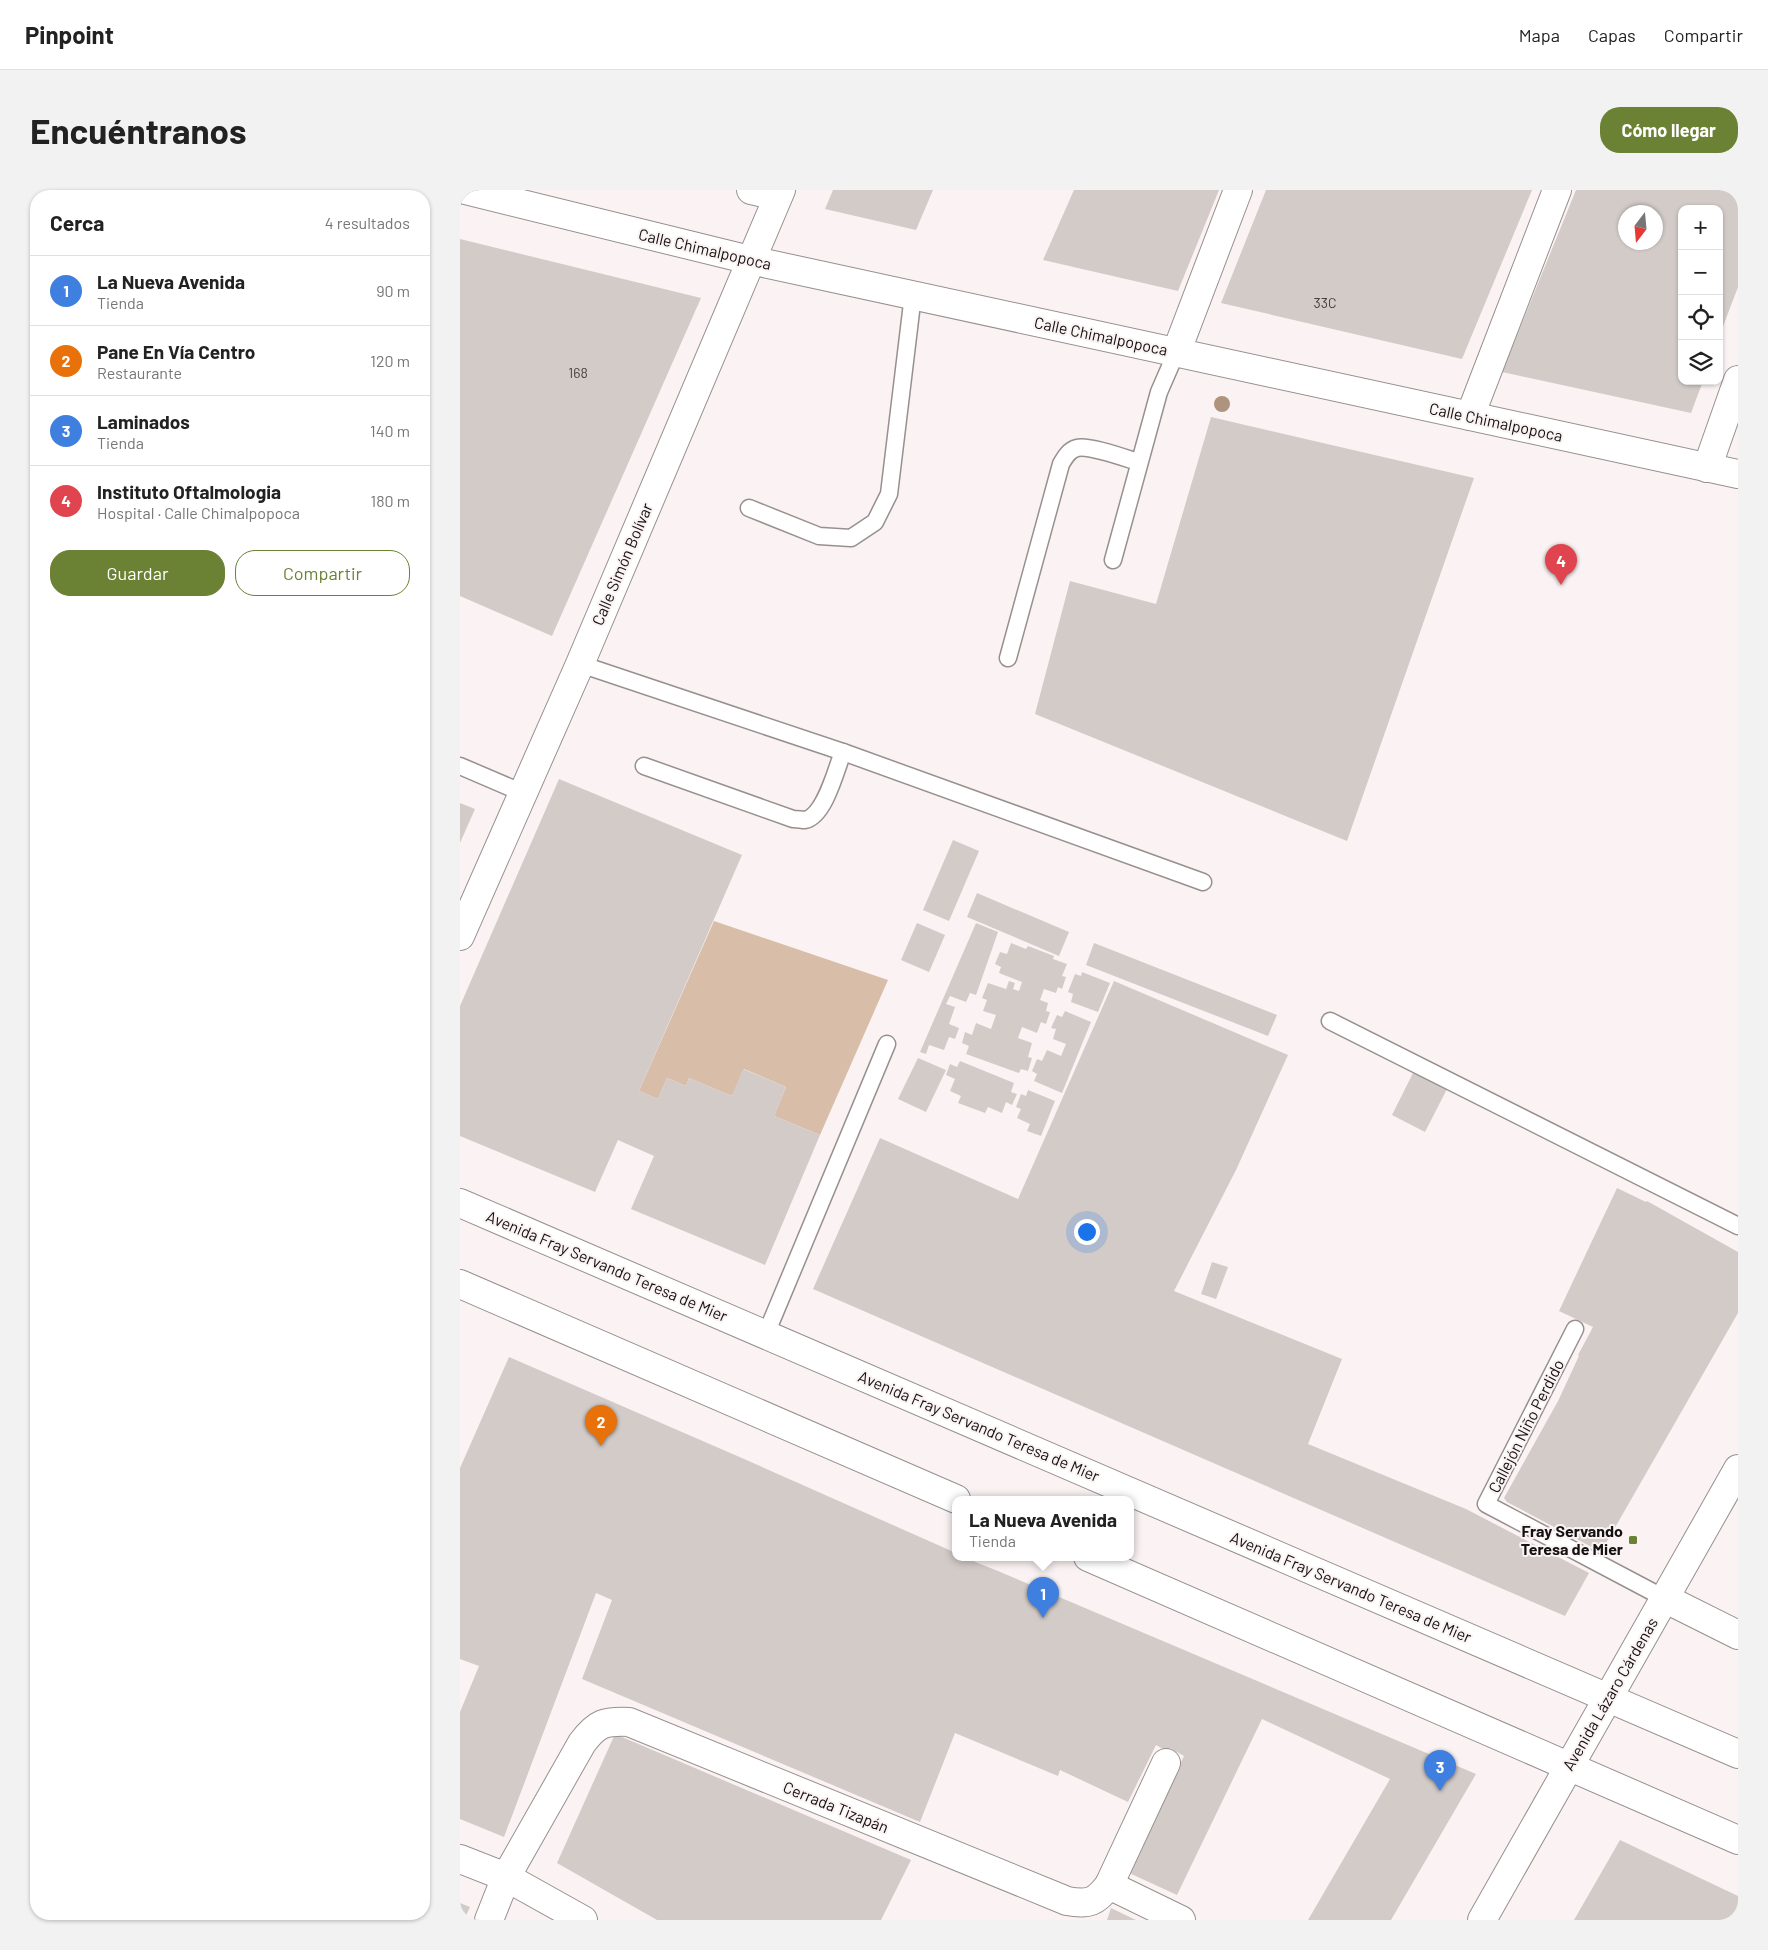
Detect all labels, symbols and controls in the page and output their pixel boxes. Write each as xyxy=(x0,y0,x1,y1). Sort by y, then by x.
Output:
text: Pinpoint xyxy=(25,20,114,49)
text: Mapa xyxy=(1519,24,1560,46)
text: Capas xyxy=(1588,24,1636,46)
text: Compartir xyxy=(1664,24,1743,46)
button: Cómo llegar xyxy=(1600,107,1738,153)
text: Encuéntranos xyxy=(30,109,247,151)
north arrow xyxy=(1618,205,1663,250)
map controls xyxy=(1678,205,1723,385)
button: + xyxy=(1678,205,1723,250)
text: Cerca xyxy=(50,210,104,235)
text: 4 resultados xyxy=(325,213,410,232)
street label: Calle Chimalpopoca xyxy=(637,224,773,273)
button: − xyxy=(1678,250,1723,295)
text: La Nueva Avenida xyxy=(97,270,245,293)
text: 1 xyxy=(63,281,69,300)
text: 90 m xyxy=(376,281,410,300)
text: Tienda xyxy=(97,293,144,312)
house number: 33C xyxy=(1314,294,1336,311)
button: locate xyxy=(1678,295,1723,340)
street label: Calle Chimalpopoca xyxy=(1033,312,1169,359)
text: Pane En Vía Centro xyxy=(97,340,255,363)
button: layers xyxy=(1678,340,1723,385)
text: 2 xyxy=(62,351,70,370)
text: 120 m xyxy=(370,351,410,370)
text: Restaurante xyxy=(97,363,182,382)
house number: 168 xyxy=(568,364,588,381)
street label: Calle Chimalpopoca xyxy=(1428,398,1564,445)
text: Laminados xyxy=(97,410,190,433)
text: 3 xyxy=(62,421,70,440)
text: 140 m xyxy=(370,421,410,440)
text: Tienda xyxy=(97,433,144,452)
text: Instituto Oftalmologia xyxy=(97,480,281,503)
text: 4 xyxy=(61,491,71,510)
text: 180 m xyxy=(371,491,410,510)
street label: Calle Simón Bolívar xyxy=(587,500,656,628)
text: Hospital · Calle Chimalpopoca xyxy=(97,503,300,522)
pin: 4 xyxy=(1545,544,1577,585)
button: Guardar xyxy=(50,550,225,596)
button: Compartir xyxy=(235,550,410,596)
street label: Avenida Fray Servando Teresa de Mier xyxy=(484,1206,731,1325)
your location xyxy=(1074,1219,1100,1245)
street label: Callejón Niño Perdido xyxy=(1484,1356,1567,1496)
street label: Avenida Fray Servando Teresa de Mier xyxy=(856,1366,1103,1485)
pin: 2 xyxy=(585,1405,617,1446)
popup xyxy=(952,1496,1134,1561)
text: La Nueva Avenida xyxy=(969,1508,1117,1531)
place label: Fray Servando Teresa de Mier xyxy=(1521,1521,1623,1558)
street label: Avenida Fray Servando Teresa de Mier xyxy=(1228,1527,1475,1646)
text: Tienda xyxy=(969,1531,1016,1550)
marker: Fray Servando Teresa de Mier xyxy=(1627,1534,1639,1546)
pin: 1 xyxy=(1027,1577,1059,1618)
street label: Avenida Lázaro Cárdenas xyxy=(1558,1614,1661,1774)
pin: 3 xyxy=(1424,1750,1456,1791)
street label: Cerrada Tizapán xyxy=(781,1777,892,1836)

